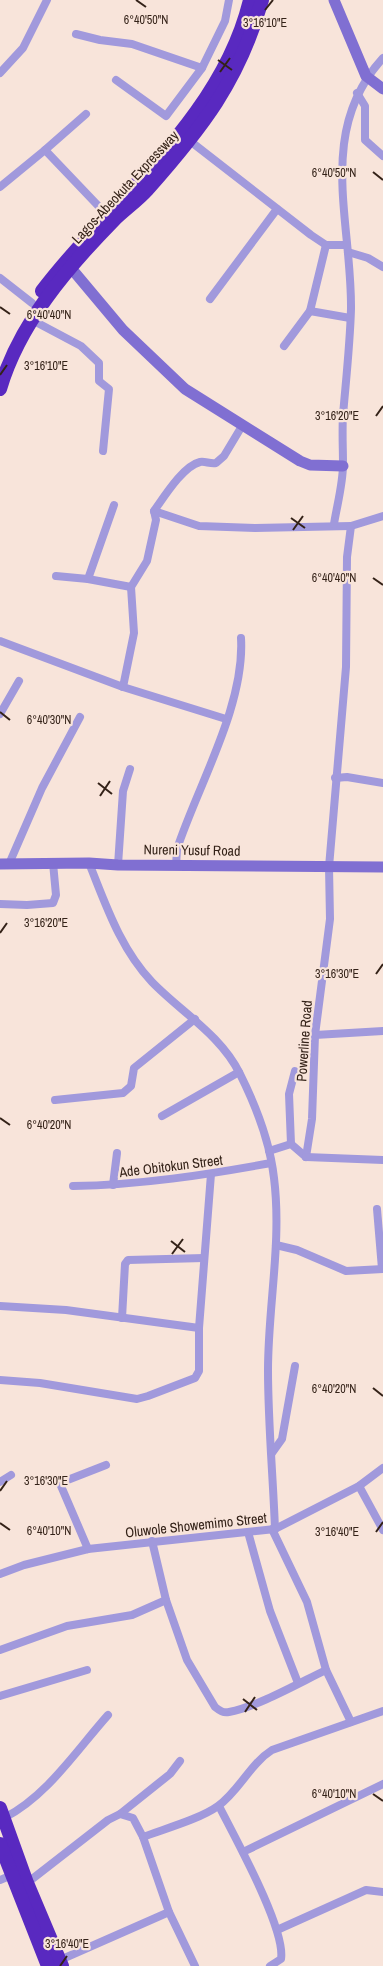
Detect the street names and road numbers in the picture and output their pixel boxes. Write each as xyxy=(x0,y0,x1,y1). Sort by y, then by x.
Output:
street label: Lagos-Abeokuta Expressway xyxy=(68,126,182,248)
street label: Nureni Yusuf Road xyxy=(143,840,241,860)
street label: Powerline Road xyxy=(292,1000,316,1082)
street label: Ade Obitokun Street xyxy=(117,1151,224,1181)
street label: Oluwole Showemimo Street xyxy=(124,1509,268,1541)

